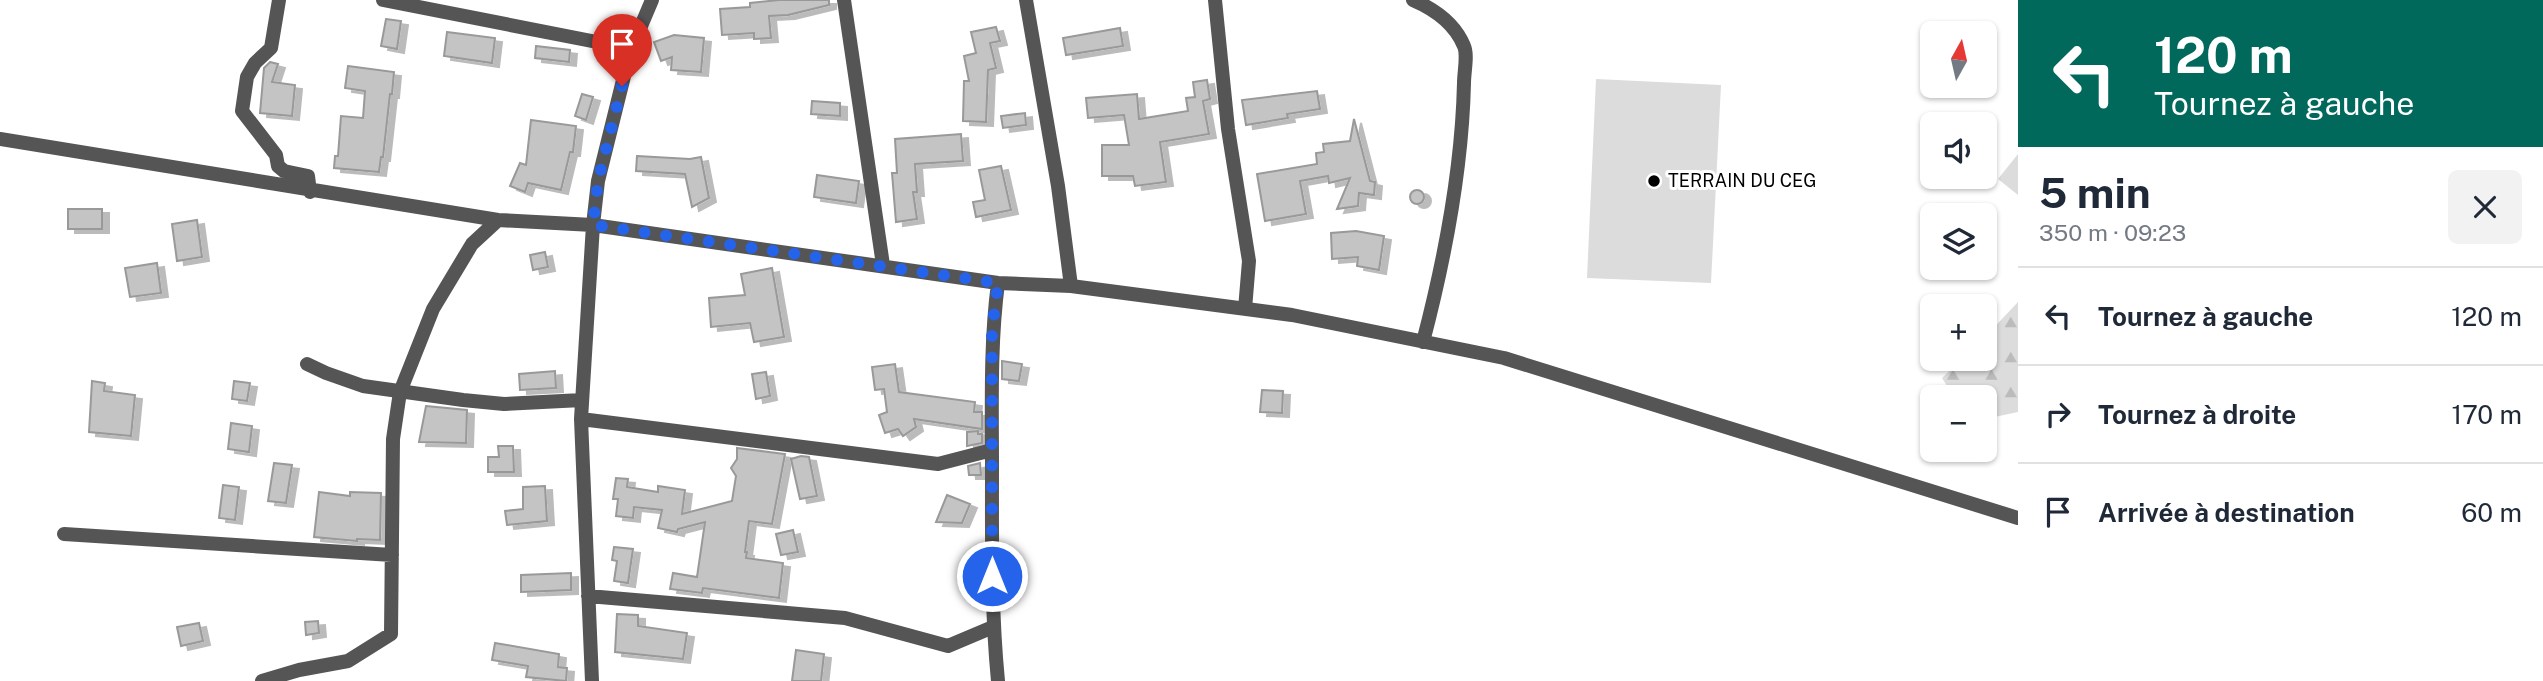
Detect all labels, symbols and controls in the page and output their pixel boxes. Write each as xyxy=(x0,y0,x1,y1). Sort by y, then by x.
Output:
pin xyxy=(592,14,652,86)
north arrow xyxy=(1920,21,1997,98)
map controls xyxy=(1920,21,1997,462)
icon: arrive xyxy=(603,25,641,63)
text: 120 m xyxy=(2154,26,2293,84)
icon: left xyxy=(2039,28,2130,119)
text: Tournez à gauche xyxy=(2154,85,2414,122)
button: sound xyxy=(1920,112,1997,189)
text: 5 min xyxy=(2039,168,2151,217)
place label: TERRAIN DU CEG xyxy=(1668,170,1816,191)
button: close xyxy=(2448,170,2522,244)
marker: TERRAIN DU CEG xyxy=(1646,173,1662,189)
button: layers xyxy=(1920,203,1997,280)
text: 350 m · 09:23 xyxy=(2039,219,2186,246)
button: + xyxy=(1920,294,1997,371)
icon: left xyxy=(2039,297,2077,335)
text: Tournez à gauche xyxy=(2098,301,2313,332)
text: 120 m xyxy=(2451,301,2522,332)
button: − xyxy=(1920,385,1997,462)
icon: right xyxy=(2039,395,2077,433)
text: Tournez à droite xyxy=(2098,399,2296,430)
text: 170 m xyxy=(2452,399,2522,430)
icon: arrive xyxy=(2039,493,2077,531)
text: Arrivée à destination xyxy=(2098,497,2355,528)
text: 60 m xyxy=(2461,497,2522,528)
position arrow xyxy=(955,539,1029,613)

